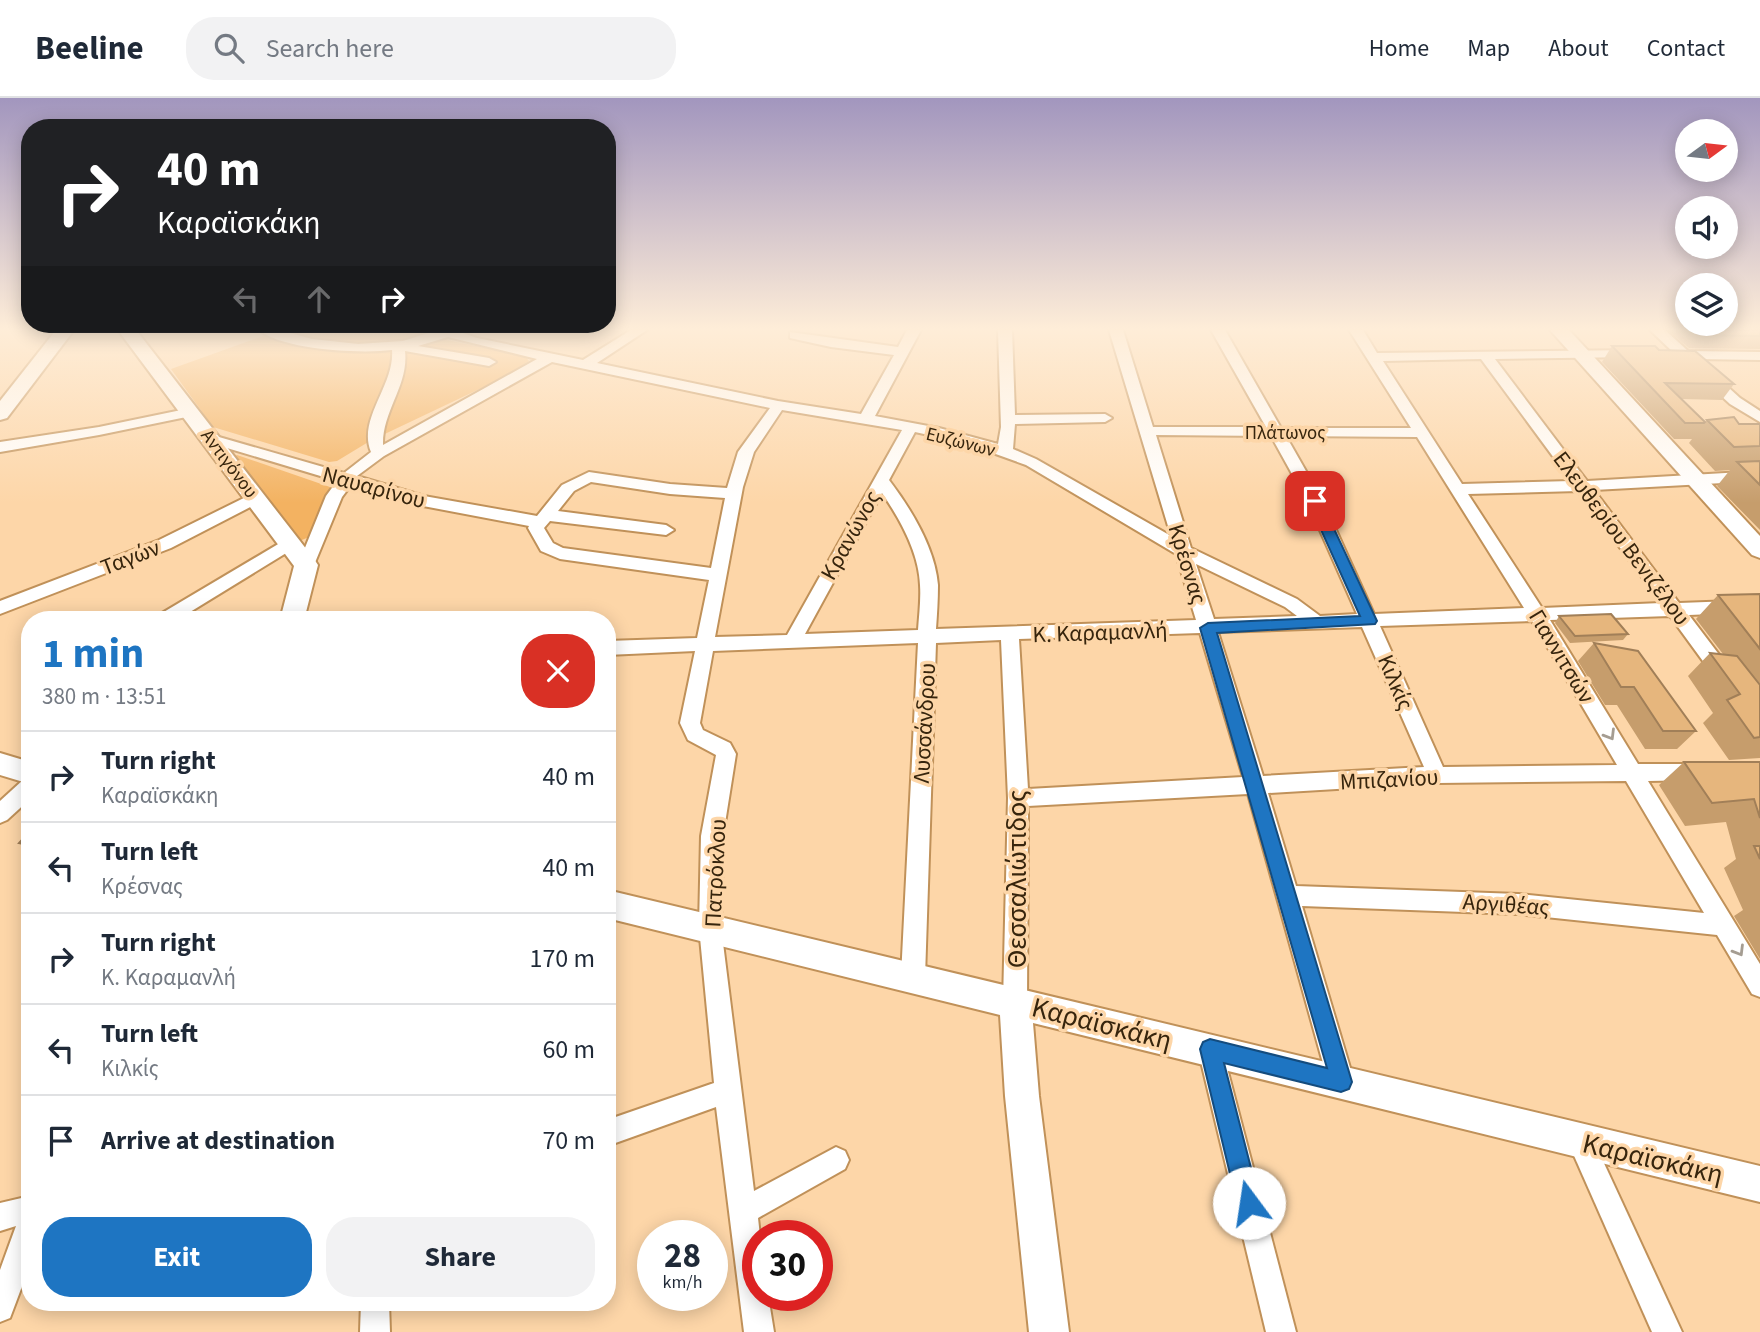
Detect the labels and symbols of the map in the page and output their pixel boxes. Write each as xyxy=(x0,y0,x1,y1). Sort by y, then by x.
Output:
north arrow xyxy=(1675,119,1738,182)
street label: Πλάτωνος xyxy=(1245,420,1325,447)
street label: Ευζώνων xyxy=(923,421,998,464)
street label: Αντιγόνου xyxy=(194,424,264,504)
street label: Ελευθερίου Βενιζέλου xyxy=(1545,444,1698,632)
street label: Ναυαρίνου xyxy=(319,458,429,517)
pin xyxy=(1285,471,1345,531)
street label: Κρανώνος xyxy=(812,484,889,586)
street label: Κρέσνας xyxy=(1160,520,1215,608)
street label: Ταγών xyxy=(96,531,165,584)
street label: Γιαννιτσών xyxy=(1521,603,1603,710)
street label: Κ. Καραμανλή xyxy=(1032,614,1168,651)
street label: Κιλκίς xyxy=(1369,649,1422,715)
street label: Λυσσάνδρου xyxy=(905,662,944,784)
one-way arrow xyxy=(1601,728,1614,741)
street label: Μπιζανίου xyxy=(1339,760,1439,799)
street label: Θεσσαλιώτιδος xyxy=(997,790,1037,968)
street label: Πατρόκλου xyxy=(696,818,735,928)
street label: Αργιθέας xyxy=(1462,885,1550,924)
one-way arrow xyxy=(1731,944,1744,957)
street label: Καραϊσκάκη xyxy=(1027,987,1176,1061)
street label: Καραϊσκάκη xyxy=(1579,1123,1727,1195)
position arrow xyxy=(1212,1166,1286,1240)
speed limit sign: 30 xyxy=(742,1220,833,1311)

